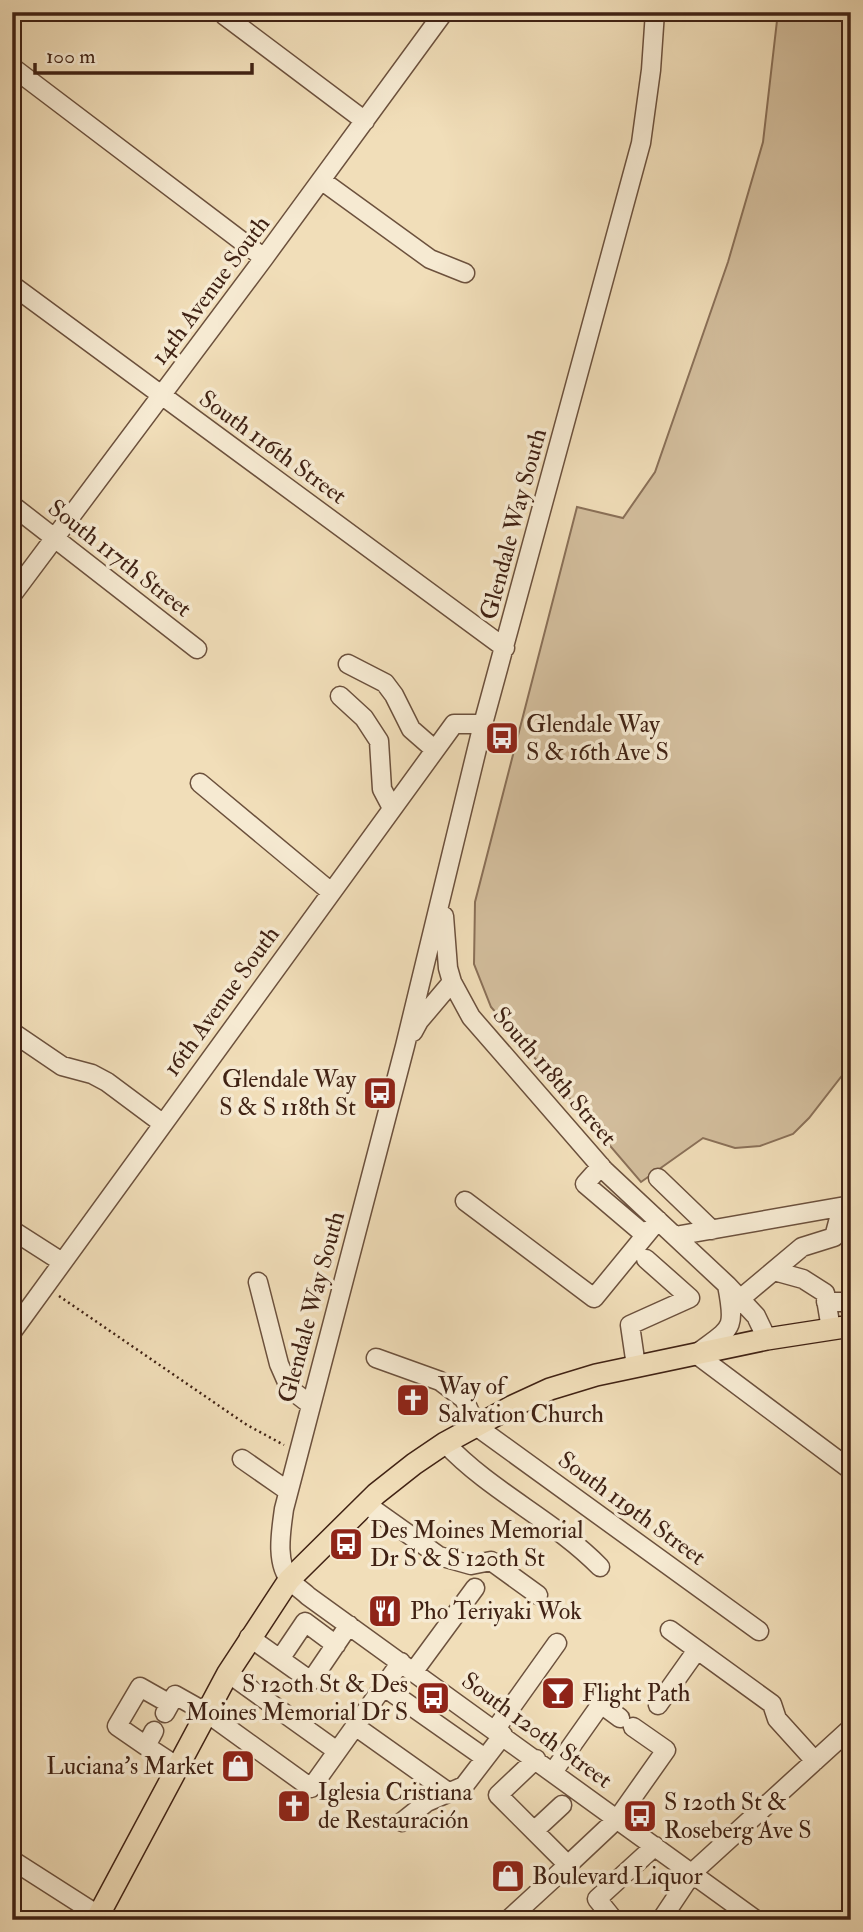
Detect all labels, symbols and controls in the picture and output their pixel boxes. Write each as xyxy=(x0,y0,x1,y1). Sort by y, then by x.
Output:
scale bar xyxy=(35,32,252,76)
text: 100 m xyxy=(46,43,96,70)
street label: 14th Avenue South xyxy=(144,209,277,371)
street label: South 116th Street xyxy=(193,383,353,512)
street label: Glendale Way South xyxy=(473,425,554,623)
street label: South 117th Street xyxy=(42,493,198,624)
place label: Glendale Way S & 16th Ave S xyxy=(526,709,669,768)
bus stop icon: Glendale Way S & 16th Ave S xyxy=(483,719,521,757)
street label: 16th Avenue South xyxy=(157,920,287,1082)
street label: South 118th Street xyxy=(486,1000,624,1152)
place label: Glendale Way S & S 118th St xyxy=(219,1064,356,1123)
bus stop icon: Glendale Way S & S 118th St xyxy=(361,1074,399,1112)
street label: Glendale Way South xyxy=(271,1208,352,1406)
place label: Way of Salvation Church xyxy=(437,1371,604,1430)
church icon: Way of Salvation Church xyxy=(394,1381,432,1419)
street label: South 119th Street xyxy=(552,1444,712,1573)
place label: Des Moines Memorial Dr S & S 120th St xyxy=(370,1515,583,1574)
bus stop icon: Des Moines Memorial Dr S & S 120th St xyxy=(327,1525,365,1563)
restaurant icon: Pho Teriyaki Wok xyxy=(366,1592,404,1630)
place label: Pho Teriyaki Wok xyxy=(410,1596,582,1627)
street label: South 120th Street xyxy=(455,1665,618,1796)
place label: S 120th St & Des Moines Memorial Dr S xyxy=(185,1669,408,1728)
bar icon: Flight Path xyxy=(539,1674,577,1712)
place label: Flight Path xyxy=(582,1678,691,1709)
bus stop icon: S 120th St & Des Moines Memorial Dr S xyxy=(414,1679,452,1717)
shop icon: Luciana's Market xyxy=(219,1747,257,1785)
place label: Luciana's Market xyxy=(46,1751,214,1782)
place label: Iglesia Cristiana de Restauración xyxy=(318,1777,473,1836)
church icon: Iglesia Cristiana de Restauración xyxy=(275,1787,313,1825)
place label: S 120th St & Roseberg Ave S xyxy=(664,1787,812,1846)
bus stop icon: S 120th St & Roseberg Ave S xyxy=(621,1797,659,1835)
shop icon: Boulevard Liquor xyxy=(489,1857,527,1895)
place label: Boulevard Liquor xyxy=(532,1861,703,1892)

